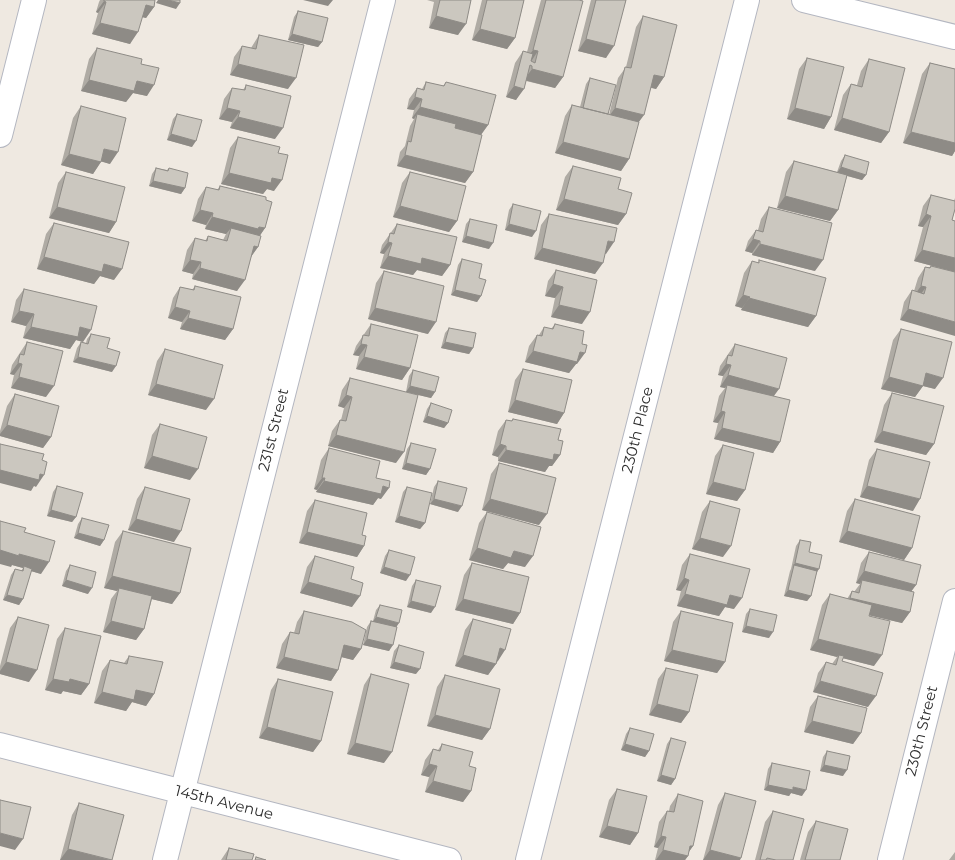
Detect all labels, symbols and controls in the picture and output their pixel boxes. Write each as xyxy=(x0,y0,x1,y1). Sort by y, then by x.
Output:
street label: 230th Place xyxy=(619,385,657,475)
street label: 231st Street xyxy=(255,387,293,473)
street label: 230th Street xyxy=(902,684,942,778)
street label: 145th Avenue xyxy=(173,782,275,824)

